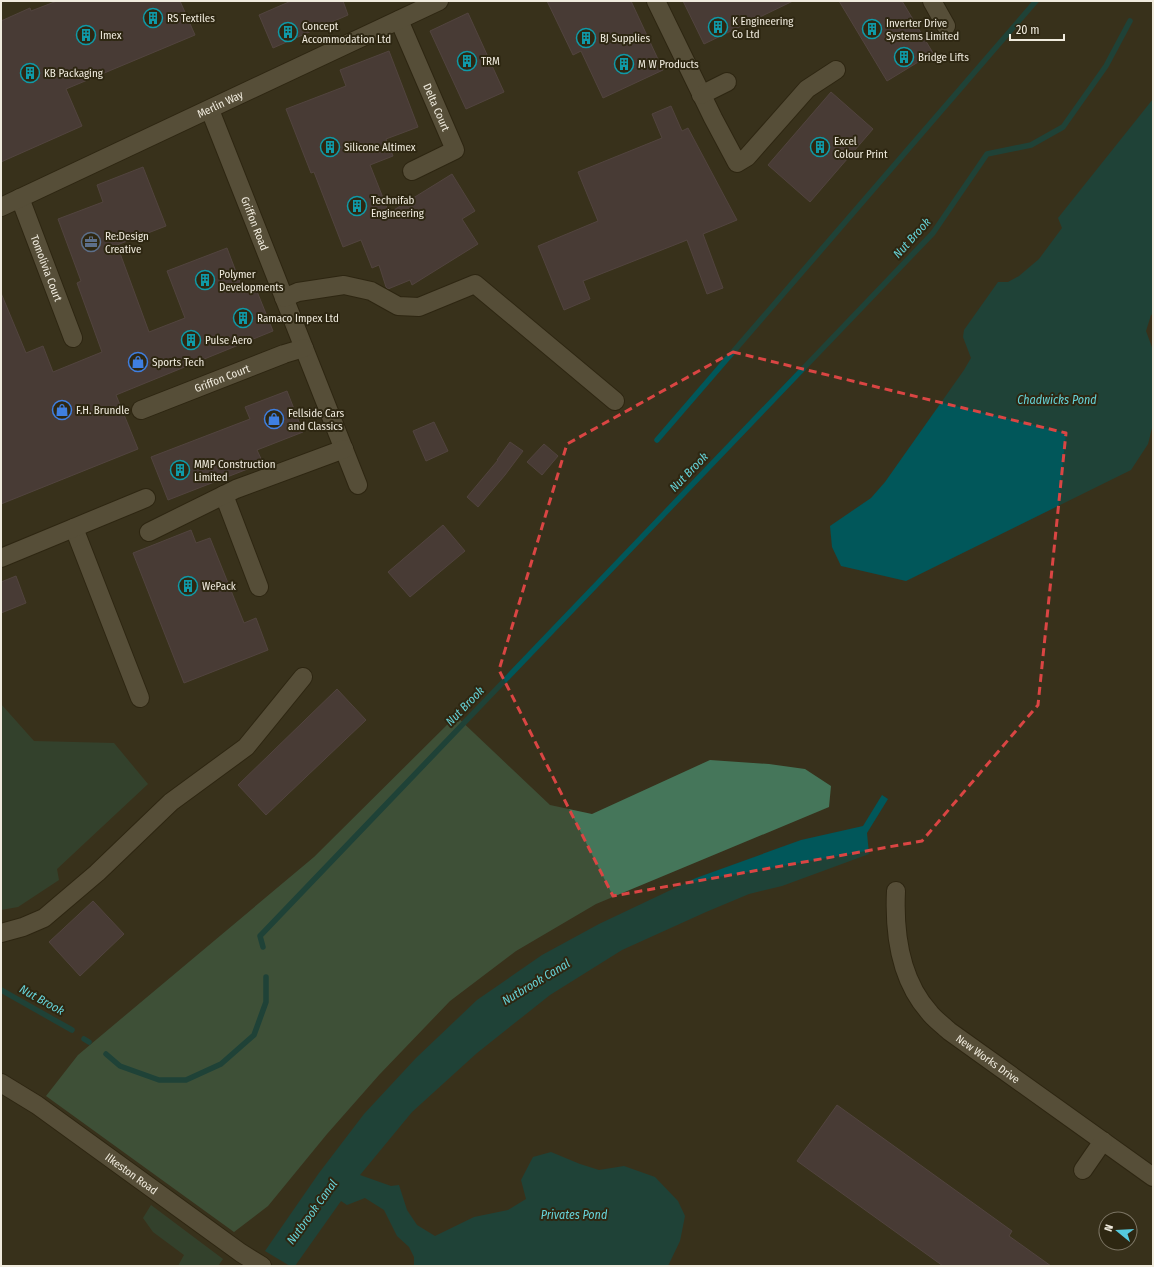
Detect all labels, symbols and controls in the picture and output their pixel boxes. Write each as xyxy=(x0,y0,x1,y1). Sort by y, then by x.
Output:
building icon: RS Textiles xyxy=(142,7,164,29)
place label: RS Textiles xyxy=(167,12,215,25)
place label: K Engineering Co Ltd xyxy=(732,15,794,41)
building icon: K Engineering Co Ltd xyxy=(707,16,729,38)
scale bar xyxy=(1010,16,1064,42)
place label: Inverter Drive Systems Limited xyxy=(886,17,959,43)
building icon: Inverter Drive Systems Limited xyxy=(861,18,883,40)
place label: Concept Accommodation Ltd xyxy=(302,20,391,46)
building icon: Concept Accommodation Ltd xyxy=(277,21,299,43)
text: 20 m xyxy=(1016,23,1040,37)
building icon: Imex xyxy=(75,24,97,46)
building icon: BJ Supplies xyxy=(575,27,597,49)
place label: Imex xyxy=(100,29,122,42)
place label: BJ Supplies xyxy=(600,32,650,45)
building icon: Bridge Lifts xyxy=(893,46,915,68)
building icon: TRM xyxy=(456,50,478,72)
place label: Bridge Lifts xyxy=(918,51,969,64)
building icon: M W Products xyxy=(613,53,635,75)
place label: TRM xyxy=(481,55,500,68)
place label: M W Products xyxy=(638,58,699,71)
building icon: KB Packaging xyxy=(19,62,41,84)
place label: KB Packaging xyxy=(44,67,104,80)
street label: Delta Court xyxy=(421,81,453,133)
street label: Merlin Way xyxy=(195,88,245,120)
place label: Excel Colour Print xyxy=(834,135,888,161)
building icon: Silicone Altimex xyxy=(319,136,341,158)
building icon: Excel Colour Print xyxy=(809,136,831,158)
place label: Silicone Altimex xyxy=(344,141,416,154)
place label: Technifab Engineering xyxy=(371,194,425,220)
street label: Griffon Road xyxy=(238,195,271,252)
building icon: Technifab Engineering xyxy=(346,195,368,217)
water label: Nut Brook xyxy=(890,215,934,261)
place label: Re:Design Creative xyxy=(105,230,149,256)
office icon: Re:Design Creative xyxy=(80,231,102,253)
street label: Tomolivia Court xyxy=(28,233,65,304)
place label: Polymer Developments xyxy=(219,268,284,294)
building icon: Polymer Developments xyxy=(194,269,216,291)
building icon: Ramaco Impex Ltd xyxy=(232,307,254,329)
place label: Ramaco Impex Ltd xyxy=(257,312,339,325)
building icon: Pulse Aero xyxy=(180,329,202,351)
place label: Pulse Aero xyxy=(205,334,253,347)
shop icon: Sports Tech xyxy=(127,351,149,373)
place label: Sports Tech xyxy=(152,356,204,369)
street label: Griffon Court xyxy=(193,361,252,395)
water label: Chadwicks Pond xyxy=(1017,393,1097,407)
shop icon: F.H. Brundle xyxy=(51,399,73,421)
place label: F.H. Brundle xyxy=(76,404,129,417)
place label: Fellside Cars and Classics xyxy=(288,407,345,433)
shop icon: Fellside Cars and Classics xyxy=(263,408,285,430)
water label: Nut Brook xyxy=(667,449,711,495)
place label: MMP Construction Limited xyxy=(194,458,275,484)
building icon: MMP Construction Limited xyxy=(169,459,191,481)
building icon: WePack xyxy=(177,575,199,597)
place label: WePack xyxy=(202,580,237,593)
water label: Nut Brook xyxy=(443,683,487,729)
water label: Nutbrook Canal xyxy=(500,956,572,1008)
water label: Nut Brook xyxy=(17,982,67,1018)
street label: New Works Drive xyxy=(953,1032,1022,1086)
street label: Ilkeston Road xyxy=(103,1150,160,1197)
water label: Nutbrook Canal xyxy=(284,1177,340,1247)
water label: Privates Pond xyxy=(541,1208,608,1222)
north arrow xyxy=(1098,1211,1138,1251)
text: N xyxy=(1102,1223,1116,1233)

